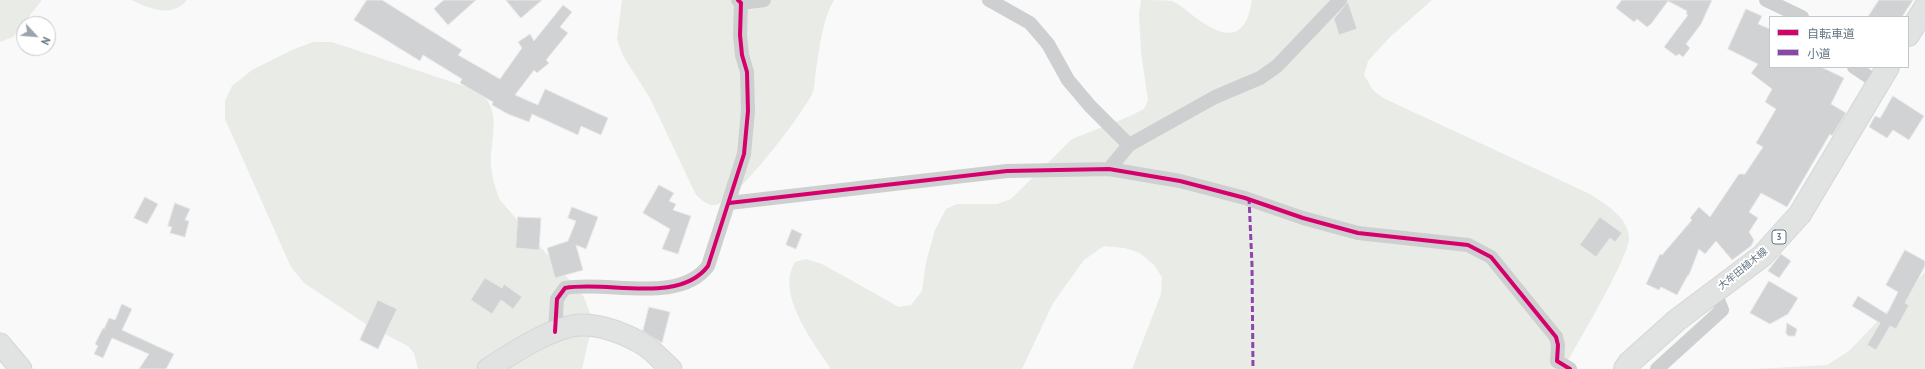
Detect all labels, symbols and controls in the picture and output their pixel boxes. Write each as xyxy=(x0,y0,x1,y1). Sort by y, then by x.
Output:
north arrow xyxy=(16,16,56,56)
legend xyxy=(1769,16,1909,68)
text: 自転車道 xyxy=(1807,26,1855,41)
text: N xyxy=(38,34,54,47)
text: 小道 xyxy=(1807,46,1831,61)
road number: 3 xyxy=(1772,230,1786,244)
street label: 大牟田植木線 xyxy=(1716,245,1770,293)

